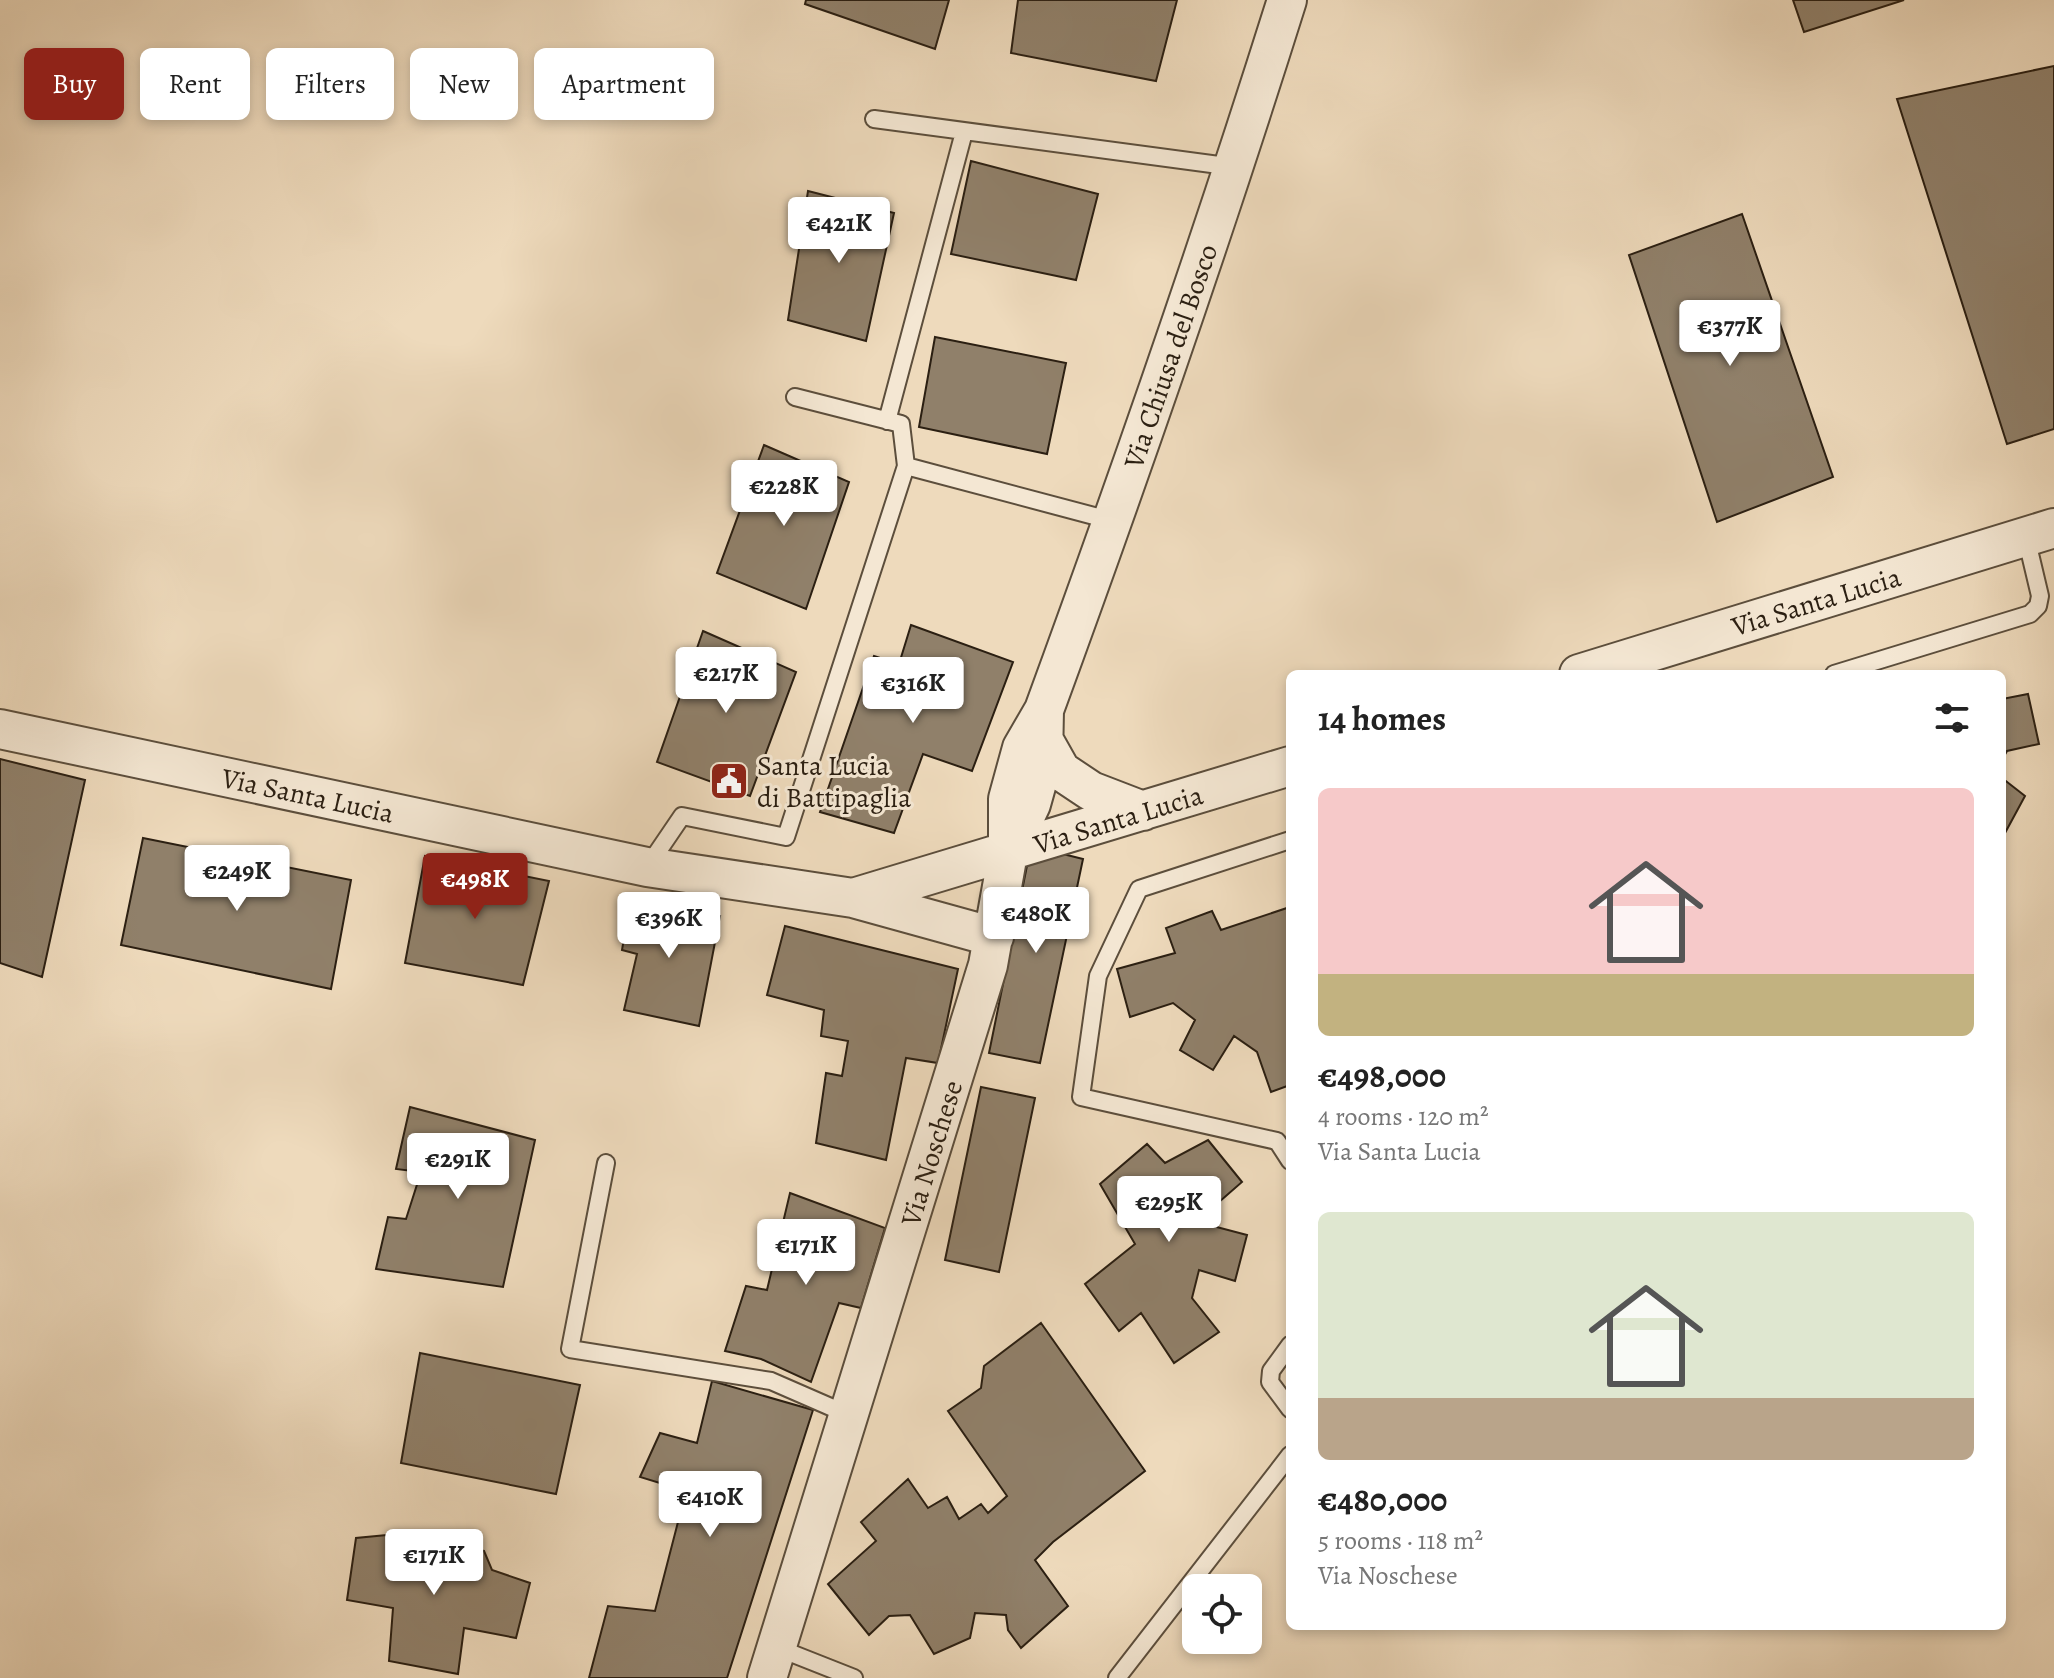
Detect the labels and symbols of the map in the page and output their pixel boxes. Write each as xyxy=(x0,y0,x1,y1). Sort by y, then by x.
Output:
pin: €421K xyxy=(783,197,895,265)
street label: Via Chiusa del Bosco xyxy=(1114,239,1227,474)
pin: €377K xyxy=(1674,300,1786,368)
pin: €228K xyxy=(728,460,840,528)
street label: Via Santa Lucia xyxy=(1726,558,1906,646)
pin: €217K xyxy=(670,647,782,715)
pin: €316K xyxy=(857,657,969,725)
place label: Santa Lucia di Battipaglia xyxy=(757,747,911,817)
street label: Via Santa Lucia xyxy=(217,759,397,833)
public building icon: Santa Lucia di Battipaglia xyxy=(708,760,750,802)
street label: Via Santa Lucia xyxy=(1028,776,1208,864)
pin: €249K xyxy=(181,845,293,913)
pin: €498K xyxy=(419,853,531,921)
pin: €480K xyxy=(980,887,1092,955)
pin: €396K xyxy=(613,892,725,960)
street label: Via Noschese xyxy=(892,1076,972,1232)
pin: €291K xyxy=(402,1133,514,1201)
pin: €295K xyxy=(1113,1176,1225,1244)
pin: €171K xyxy=(750,1219,862,1287)
pin: €410K xyxy=(654,1471,766,1539)
pin: €171K xyxy=(378,1529,490,1597)

